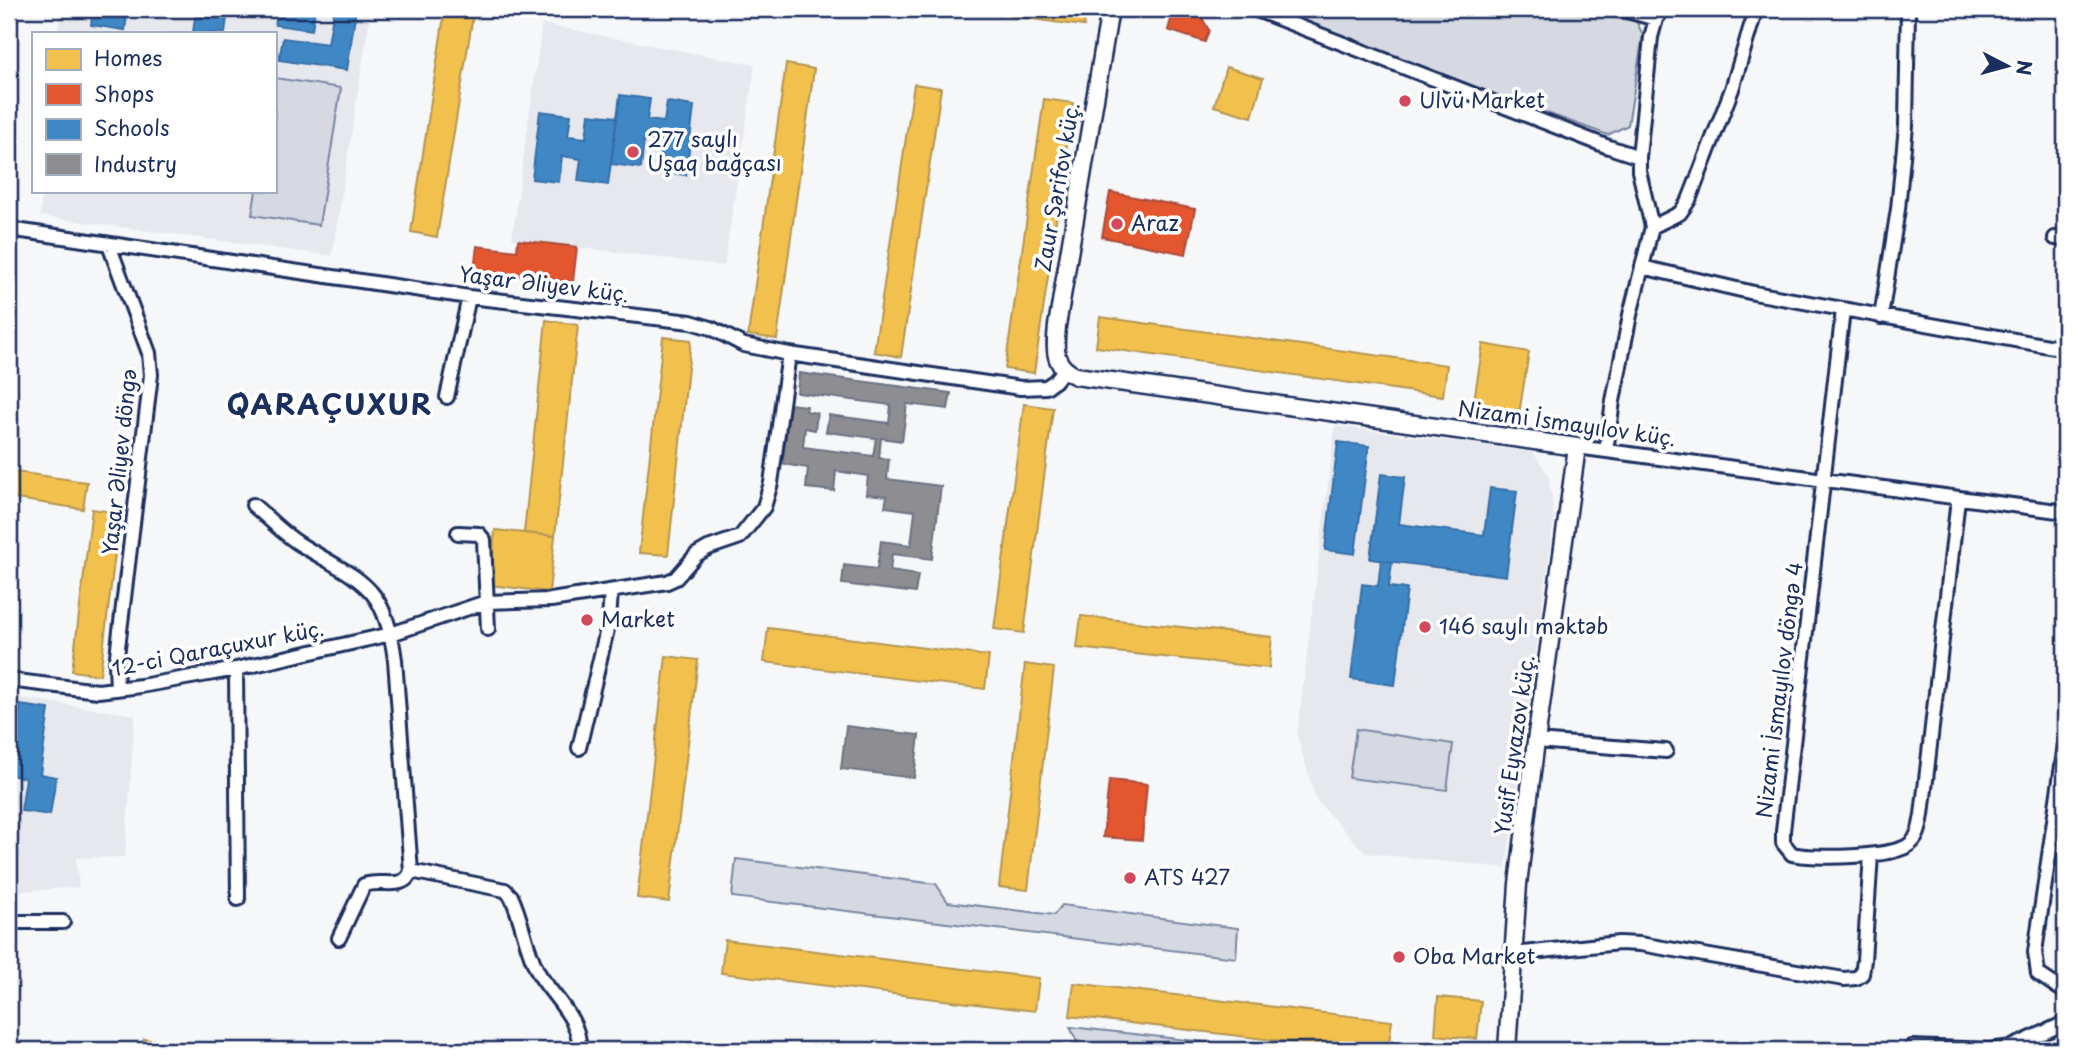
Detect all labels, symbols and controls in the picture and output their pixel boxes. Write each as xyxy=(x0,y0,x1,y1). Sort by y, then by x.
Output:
legend xyxy=(32,32,276,192)
north arrow xyxy=(1972,32,2042,102)
text: Homes xyxy=(94,41,162,73)
text: N xyxy=(2010,59,2040,77)
text: Shops xyxy=(94,77,154,109)
place label: Ulvü Market xyxy=(1419,83,1545,115)
marker: Ulvü Market xyxy=(1397,93,1413,109)
street label: Zaur Şərifov küç. xyxy=(1025,99,1087,274)
text: Schools xyxy=(94,111,170,143)
place label: 277 saylı Uşaq bağçası xyxy=(647,122,782,178)
marker: 277 saylı Uşaq bağçası xyxy=(625,144,641,160)
text: Industry xyxy=(94,147,177,179)
place label: Araz xyxy=(1131,206,1179,238)
marker: Araz xyxy=(1109,216,1125,232)
street label: Yaşar Əliyev küç. xyxy=(457,257,631,309)
street label: Yaşar Əliyev döngə xyxy=(92,367,144,556)
district label: QARAÇUXUR xyxy=(227,382,433,425)
street label: Nizami İsmayılov küç. xyxy=(1456,391,1678,453)
street label: Nizami İsmayılov döngə 4 xyxy=(1746,560,1810,820)
place label: Market xyxy=(601,602,675,634)
place label: 146 saylı məktəb xyxy=(1439,609,1608,641)
street label: 12-ci Qaraçuxur küç. xyxy=(109,611,327,683)
marker: Market xyxy=(579,612,595,628)
marker: 146 saylı məktəb xyxy=(1417,619,1433,635)
street label: Yusif Eyvazov küç. xyxy=(1485,652,1542,837)
place label: ATS 427 xyxy=(1144,860,1230,892)
marker: ATS 427 xyxy=(1122,870,1138,886)
place label: Oba Market xyxy=(1413,939,1535,971)
marker: Oba Market xyxy=(1391,949,1407,965)

